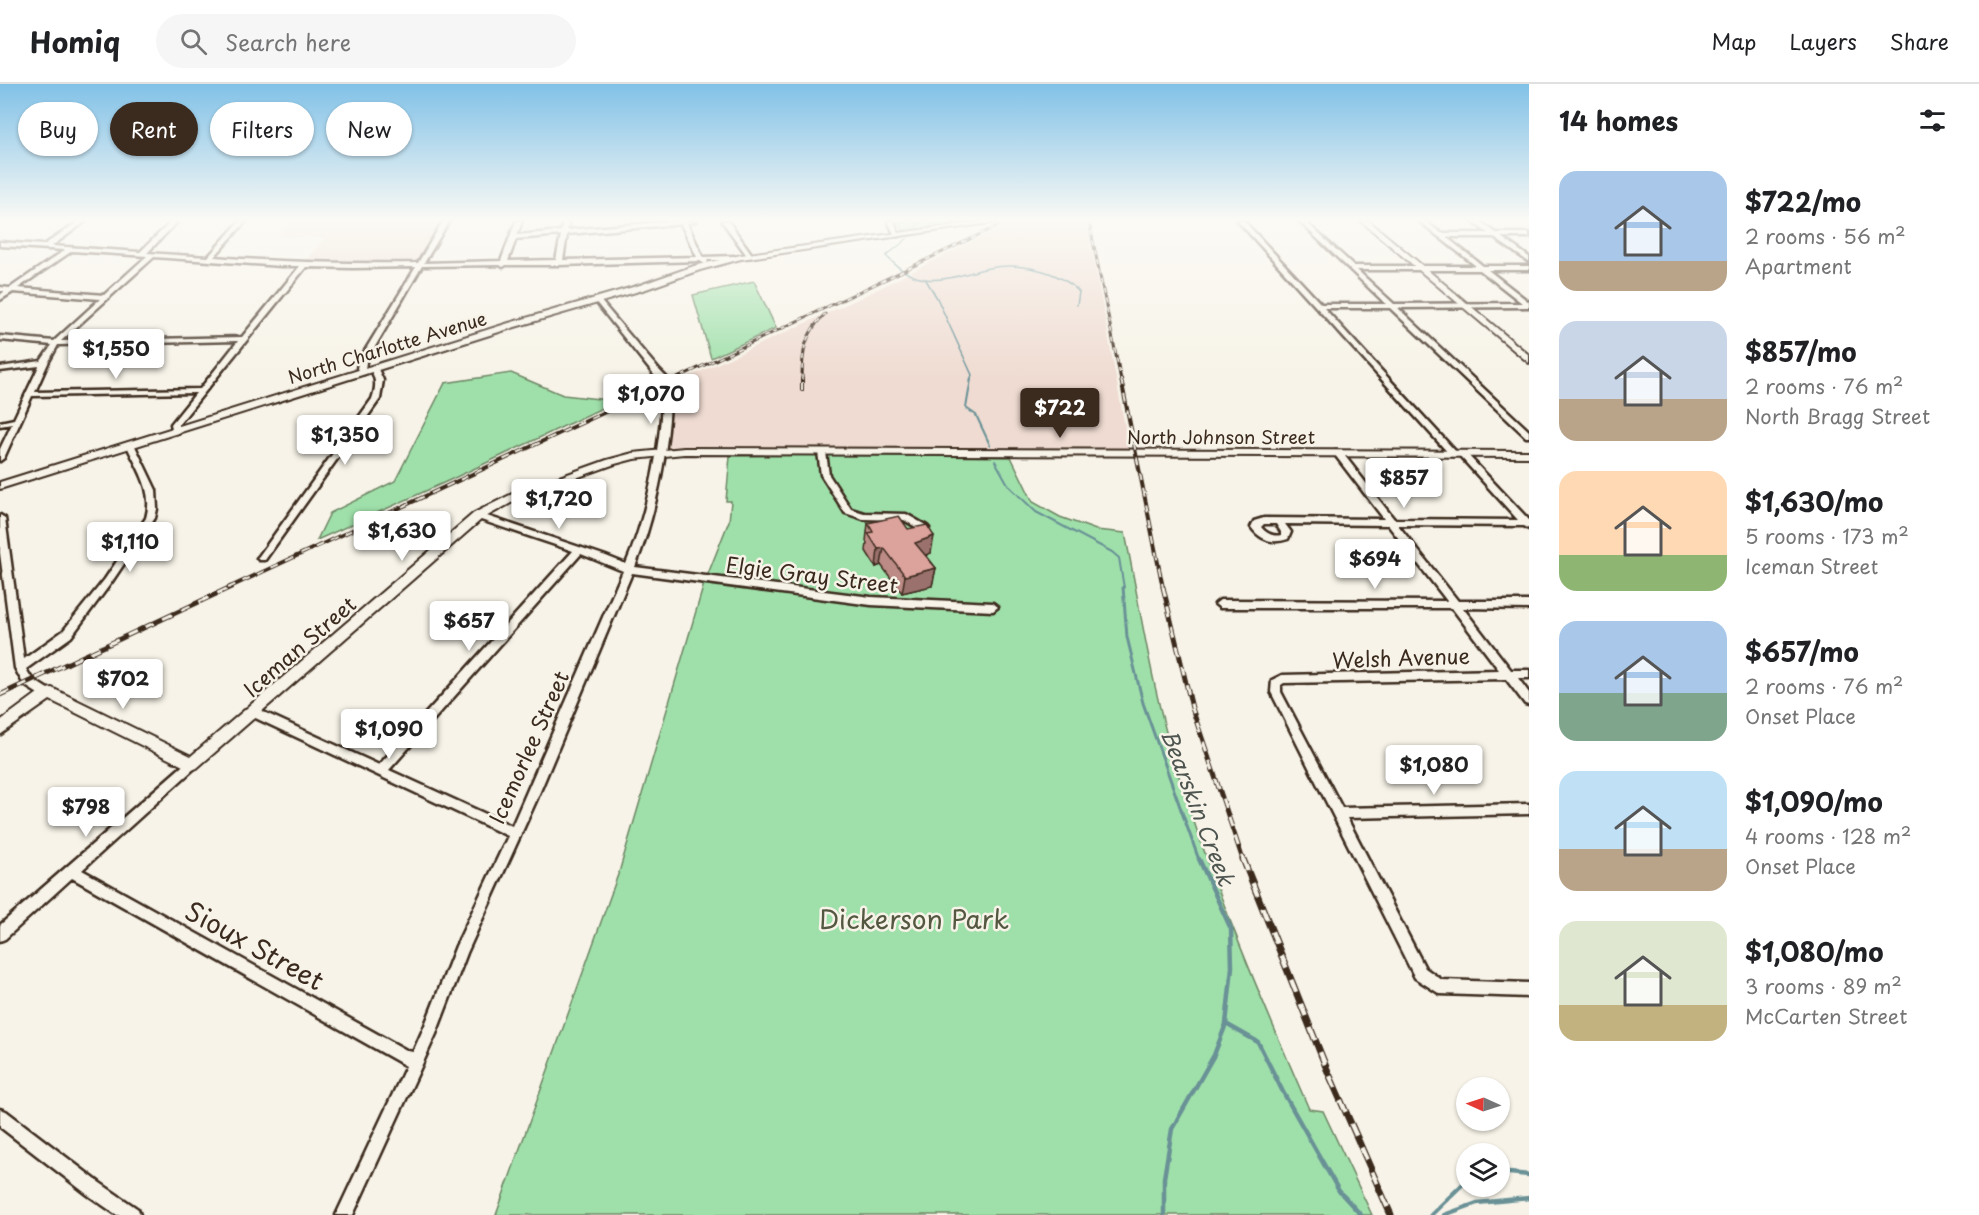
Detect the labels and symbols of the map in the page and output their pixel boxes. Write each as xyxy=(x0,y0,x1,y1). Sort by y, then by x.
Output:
street label: North Charlotte Avenue xyxy=(284,304,490,390)
pin: $1,550 xyxy=(67,329,165,380)
pin: $1,070 xyxy=(602,374,700,425)
pin: $722 xyxy=(1024,388,1096,439)
pin: $1,350 xyxy=(296,415,394,466)
street label: North Johnson Street xyxy=(1127,423,1315,450)
pin: $857 xyxy=(1368,458,1440,509)
pin: $1,720 xyxy=(510,479,608,530)
pin: $1,630 xyxy=(353,511,451,562)
pin: $1,110 xyxy=(81,522,179,573)
pin: $694 xyxy=(1339,539,1411,590)
street label: Elgie Gray Street xyxy=(724,548,900,600)
street label: Iceman Street xyxy=(236,588,362,704)
pin: $657 xyxy=(433,601,505,652)
street label: Welsh Avenue xyxy=(1332,639,1470,675)
pin: $702 xyxy=(87,659,159,710)
street label: Icemorlee Street xyxy=(480,665,576,829)
pin: $1,090 xyxy=(340,709,438,760)
water label: Bearskin Creek xyxy=(1154,724,1245,891)
pin: $1,080 xyxy=(1385,745,1483,796)
pin: $798 xyxy=(50,787,122,838)
street label: Sioux Street xyxy=(178,891,332,999)
park label: Dickerson Park xyxy=(819,899,1009,938)
north arrow xyxy=(1456,1077,1510,1131)

